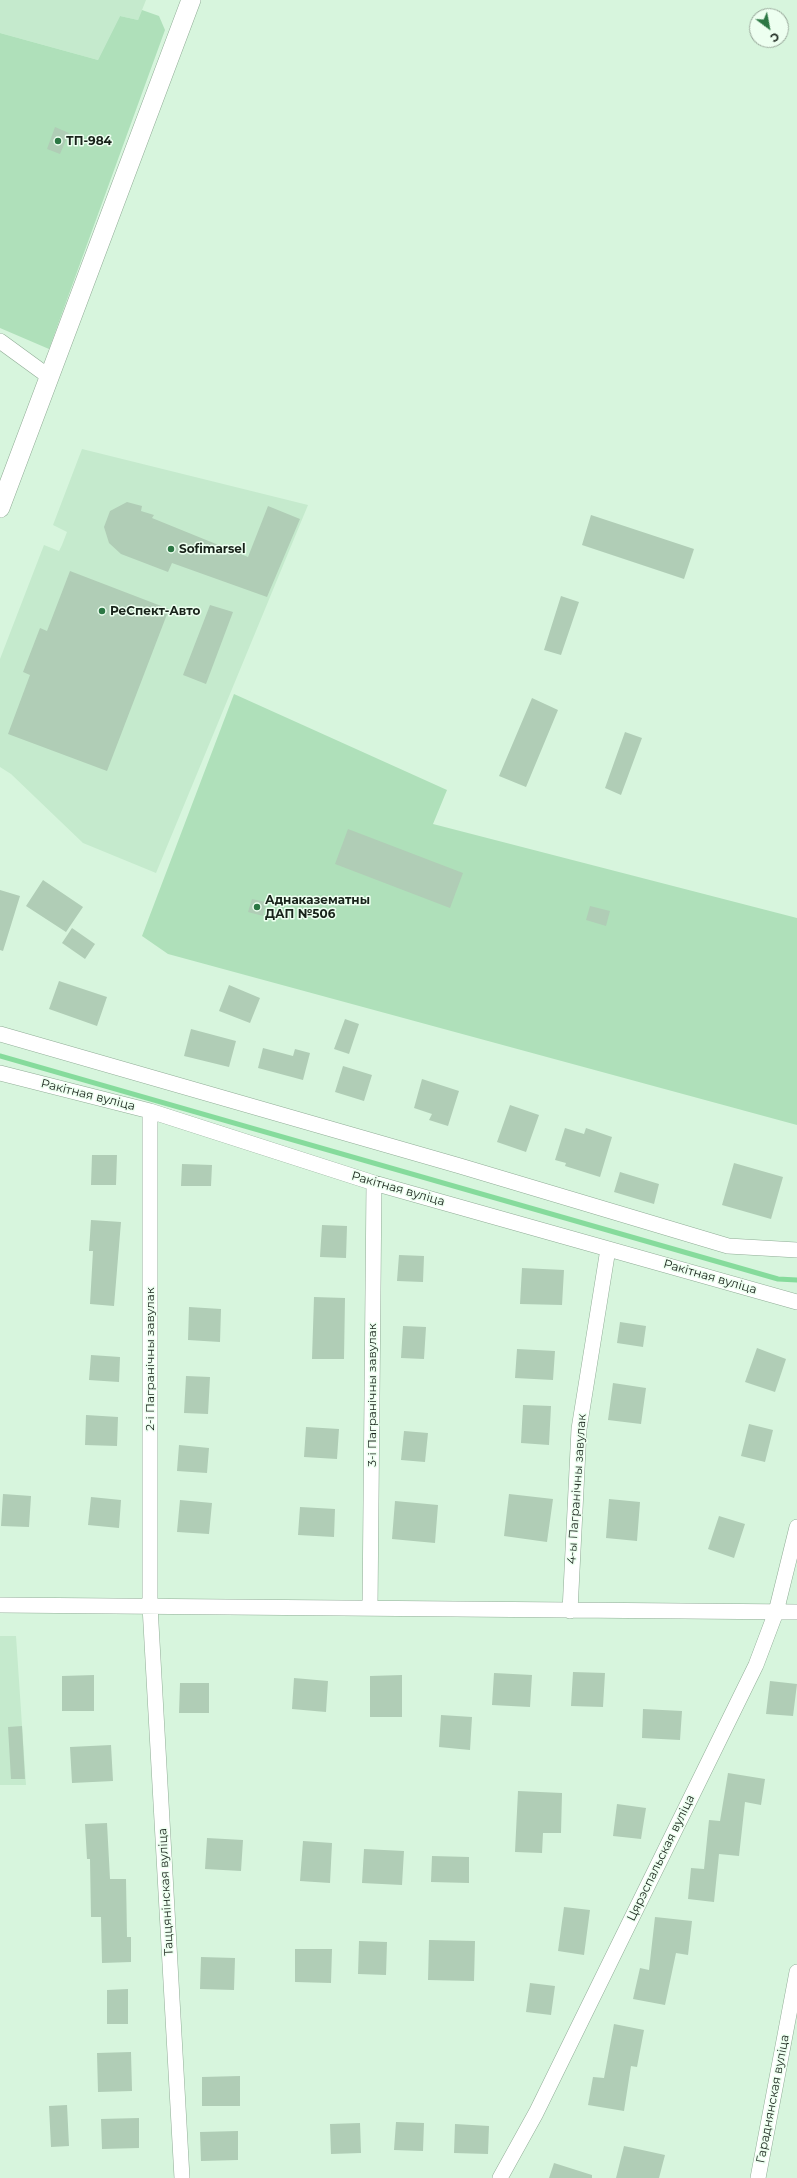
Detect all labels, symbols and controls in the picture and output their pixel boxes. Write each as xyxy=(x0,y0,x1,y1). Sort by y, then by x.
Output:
north arrow xyxy=(749,8,789,48)
text: С xyxy=(768,29,782,45)
place label: ТП-984 xyxy=(66,134,112,148)
marker: ТП-984 xyxy=(53,136,63,146)
place label: Sofimarsel xyxy=(179,542,246,556)
marker: Sofimarsel xyxy=(166,544,176,554)
place label: РеСпект-Авто xyxy=(110,604,200,618)
marker: РеСпект-Авто xyxy=(97,606,107,616)
place label: Аднаказематны ДАП №506 xyxy=(265,893,370,921)
marker: Аднаказематны ДАП №506 xyxy=(252,902,262,912)
street label: Ракітная вуліца xyxy=(39,1076,137,1114)
street label: Ракітная вуліца xyxy=(350,1169,446,1209)
street label: Ракітная вуліца xyxy=(662,1257,758,1297)
street label: 2-і Пагранічны завулак xyxy=(143,1287,157,1431)
street label: 3-і Пагранічны завулак xyxy=(365,1323,379,1467)
street label: 4-ы Пагранічны завулак xyxy=(565,1413,589,1565)
street label: Цярэспальская вуліца xyxy=(624,1792,698,1924)
street label: Таццянінская вуліца xyxy=(155,1828,177,1956)
street label: Гараднянская вуліца xyxy=(753,2033,793,2165)

